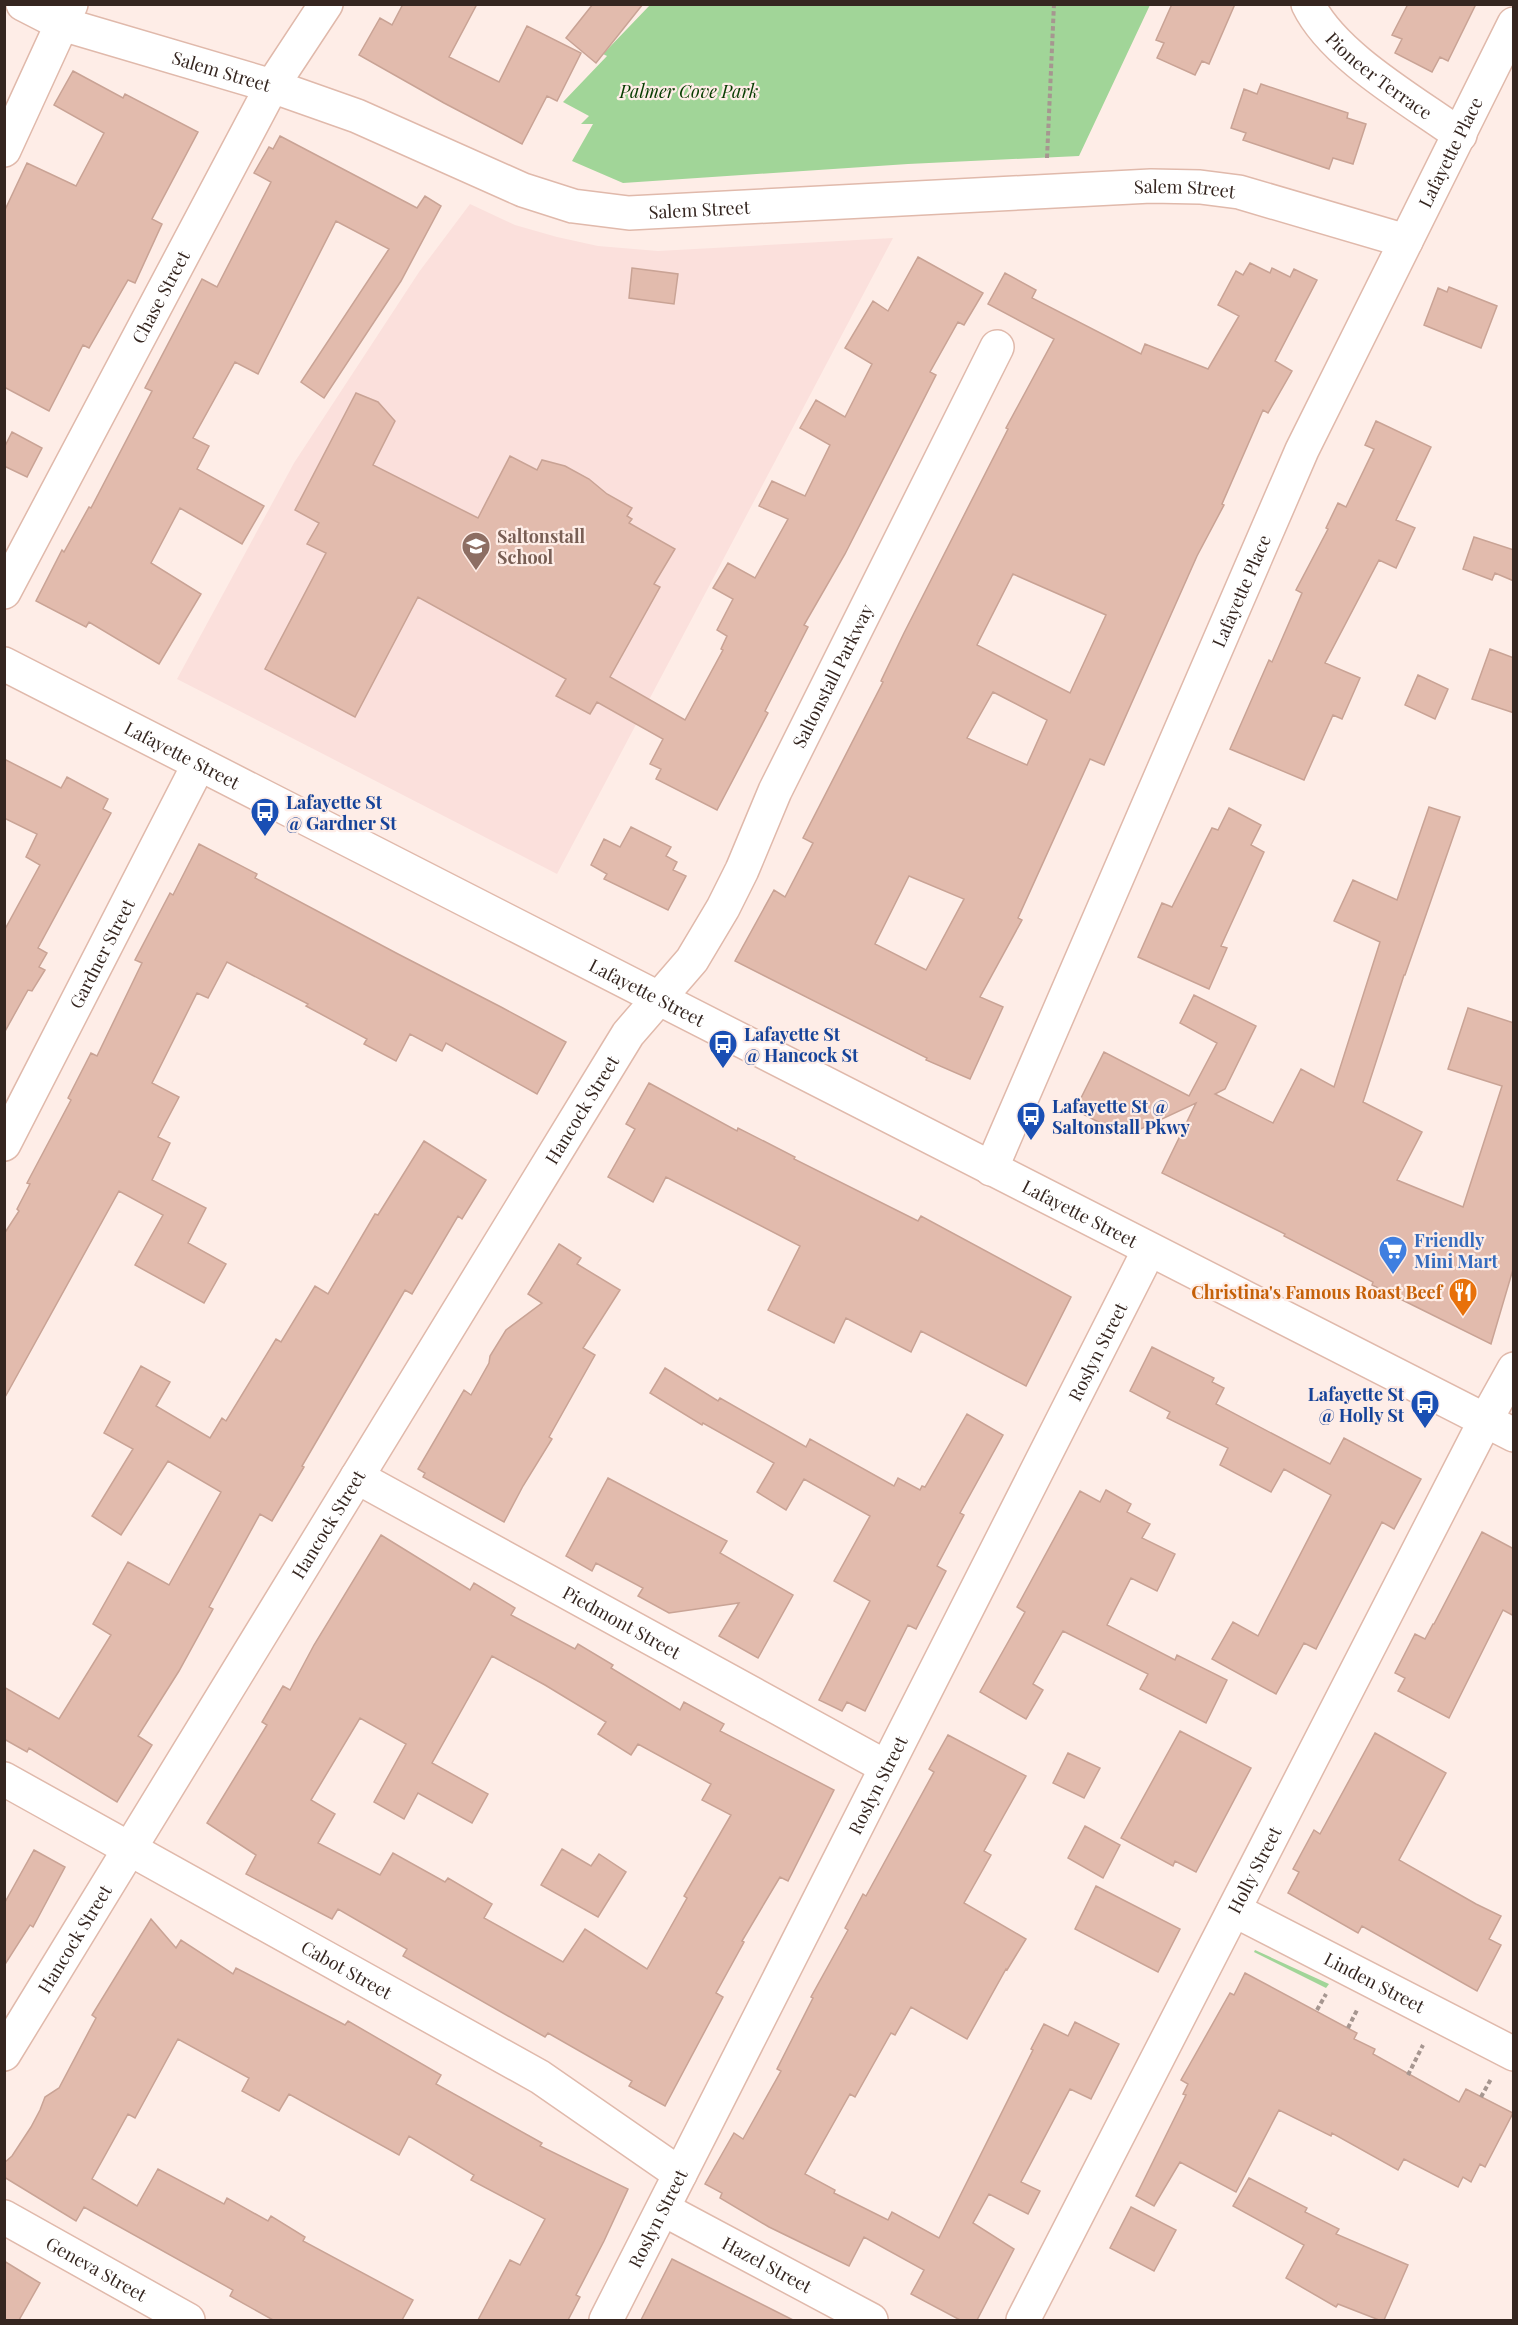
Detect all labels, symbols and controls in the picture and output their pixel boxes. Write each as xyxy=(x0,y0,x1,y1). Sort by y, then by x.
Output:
street label: Pioneer Terrace xyxy=(1321,27,1437,124)
street label: Salem Street xyxy=(169,45,274,97)
park label: Palmer Cove Park xyxy=(619,79,758,103)
street label: Lafayette Place xyxy=(1413,93,1488,211)
street label: Salem Street xyxy=(1133,174,1237,203)
street label: Salem Street xyxy=(648,195,751,224)
street label: Chase Street xyxy=(126,246,195,348)
place label: Saltonstall School xyxy=(497,524,586,569)
school or university icon: Saltonstall School xyxy=(460,530,492,572)
street label: Lafayette Place xyxy=(1206,531,1276,651)
street label: Saltonstall Parkway xyxy=(787,600,879,752)
street label: Lafayette Street xyxy=(120,716,244,795)
place label: Lafayette St @ Gardner St xyxy=(286,790,397,835)
bus stop icon: Lafayette St @ Gardner St xyxy=(249,796,281,838)
street label: Gardner Street xyxy=(64,894,140,1012)
street label: Lafayette Street xyxy=(585,953,709,1032)
place label: Lafayette St @ Hancock St xyxy=(744,1022,859,1067)
bus stop icon: Lafayette St @ Hancock St xyxy=(707,1028,739,1070)
street label: Hancock Street xyxy=(539,1050,624,1168)
place label: Lafayette St @ Saltonstall Pkwy xyxy=(1052,1094,1190,1139)
bus stop icon: Lafayette St @ Saltonstall Pkwy xyxy=(1015,1100,1047,1142)
street label: Lafayette Street xyxy=(1018,1174,1142,1253)
place label: Friendly Mini Mart xyxy=(1414,1228,1499,1273)
supermarket icon: Friendly Mini Mart xyxy=(1377,1234,1409,1276)
restaurant icon: Christina's Famous Roast Beef xyxy=(1447,1276,1479,1318)
place label: Christina's Famous Roast Beef xyxy=(1191,1280,1444,1304)
street label: Roslyn Street xyxy=(1062,1298,1133,1405)
place label: Lafayette St @ Holly St xyxy=(1308,1382,1405,1427)
bus stop icon: Lafayette St @ Holly St xyxy=(1409,1388,1441,1430)
street label: Hancock Street xyxy=(286,1465,371,1583)
street label: Piedmont Street xyxy=(559,1580,686,1664)
street label: Roslyn Street xyxy=(843,1731,913,1838)
street label: Holly Street xyxy=(1222,1822,1287,1918)
street label: Hancock Street xyxy=(32,1880,117,1998)
street label: Cabot Street xyxy=(297,1935,397,2005)
street label: Linden Street xyxy=(1320,1946,1429,2018)
street label: Roslyn Street xyxy=(623,2164,693,2272)
street label: Geneva Street xyxy=(42,2231,152,2307)
street label: Hazel Street xyxy=(718,2231,817,2299)

